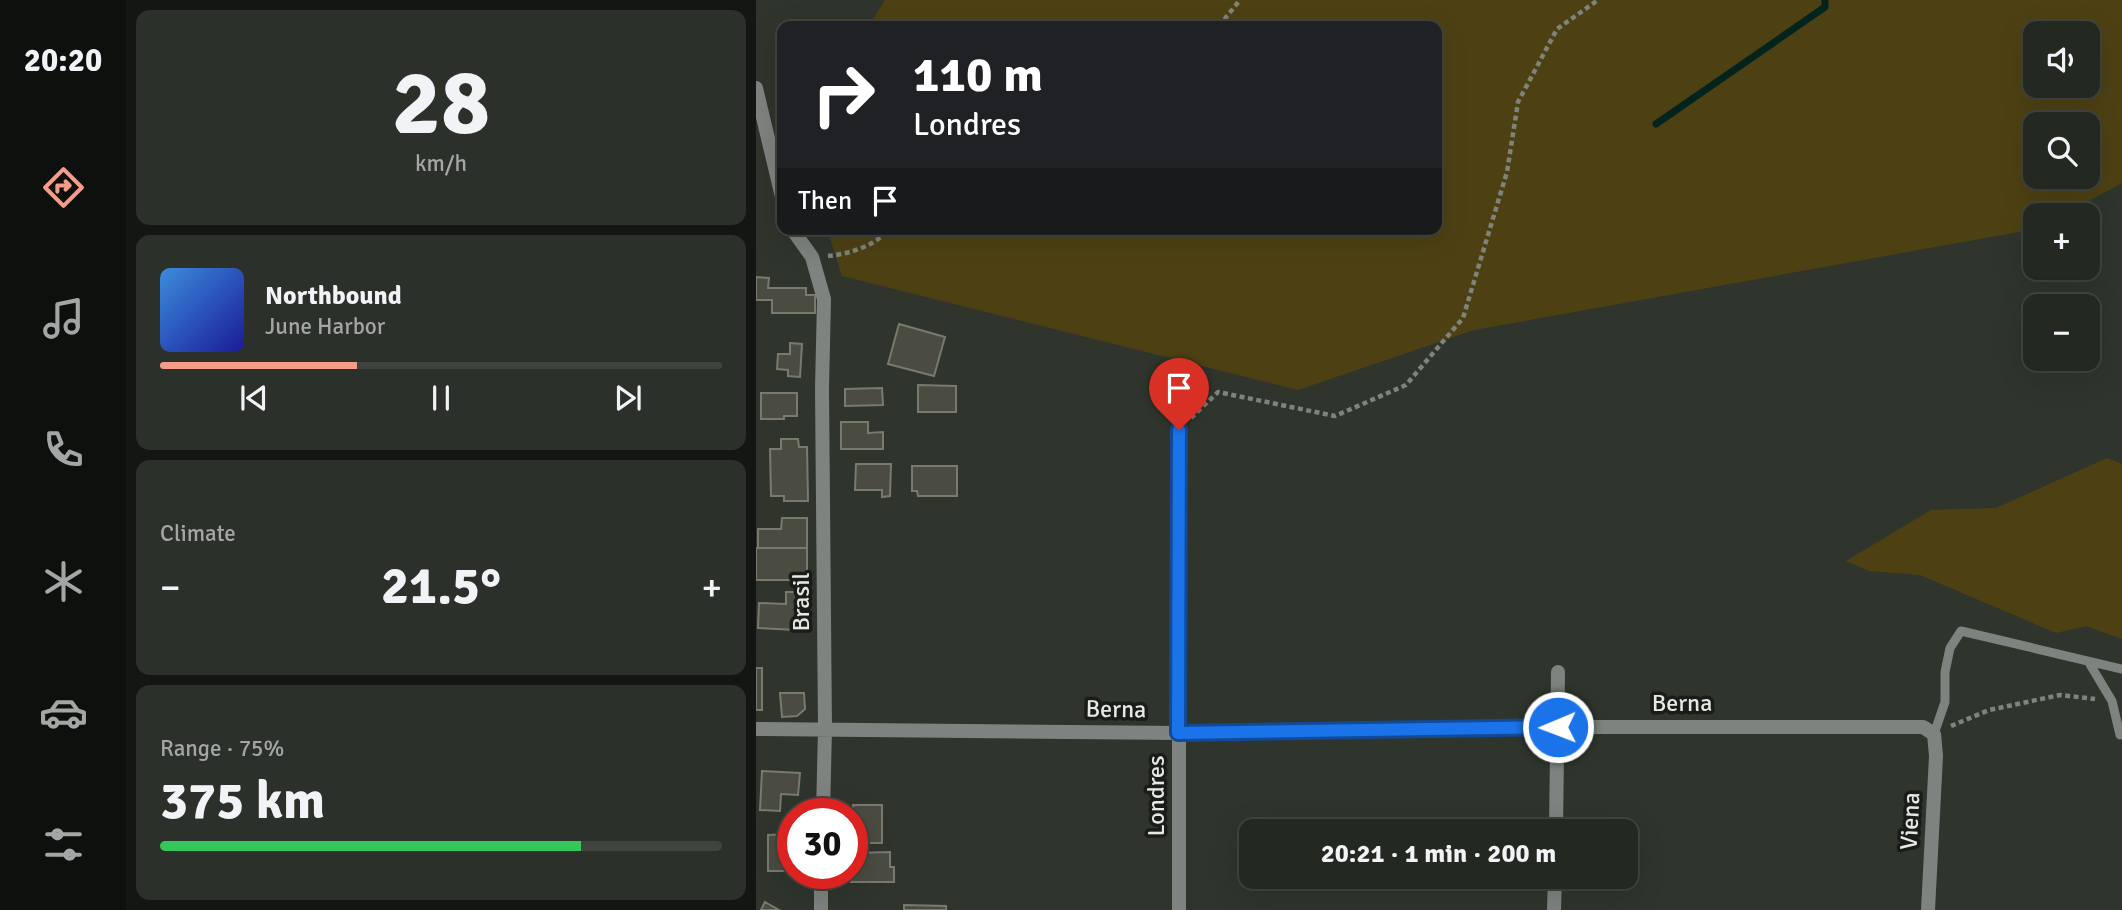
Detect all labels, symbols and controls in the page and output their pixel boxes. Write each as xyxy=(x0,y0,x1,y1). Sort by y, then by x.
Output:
map controls xyxy=(2023,21,2100,371)
button: sound xyxy=(2023,21,2100,98)
text: 20:20 xyxy=(24,41,102,80)
text: 110 m xyxy=(913,45,1043,105)
text: 28 xyxy=(392,47,490,160)
icon: right xyxy=(798,49,889,140)
text: Londres xyxy=(913,105,1021,144)
button: search xyxy=(2023,112,2100,189)
text: km/h xyxy=(415,149,467,178)
icon: directions xyxy=(39,163,88,212)
icon: arrive xyxy=(866,182,904,220)
text: Then xyxy=(798,185,852,217)
button: + xyxy=(2023,203,2100,280)
text: Northbound xyxy=(265,280,402,312)
icon: music xyxy=(39,294,88,343)
button: − xyxy=(2023,294,2100,371)
text: June Harbor xyxy=(265,312,385,341)
pin xyxy=(1149,358,1209,430)
icon: arrive xyxy=(1160,369,1198,407)
icon: previous xyxy=(235,379,273,417)
icon: pause xyxy=(422,379,460,417)
icon: next xyxy=(609,379,647,417)
icon: phone xyxy=(39,425,88,474)
text: Climate xyxy=(160,519,236,548)
text: 21.5° xyxy=(381,554,501,618)
icon: climate xyxy=(39,557,88,606)
text: − xyxy=(160,564,181,611)
text: + xyxy=(701,564,722,611)
street label: Brasil xyxy=(786,572,816,632)
icon: car xyxy=(39,688,88,737)
street label: Berna xyxy=(1652,688,1712,718)
position arrow xyxy=(1521,690,1595,764)
street label: Berna xyxy=(1085,693,1147,725)
text: Range · 75% xyxy=(160,734,284,763)
street label: Londres xyxy=(1141,755,1171,837)
text: 375 km xyxy=(160,769,325,833)
street label: Viena xyxy=(1894,791,1926,851)
speed limit sign: 30 xyxy=(777,798,868,889)
icon: filters xyxy=(39,820,88,869)
text: 20:21 · 1 min · 200 m xyxy=(1321,838,1556,870)

